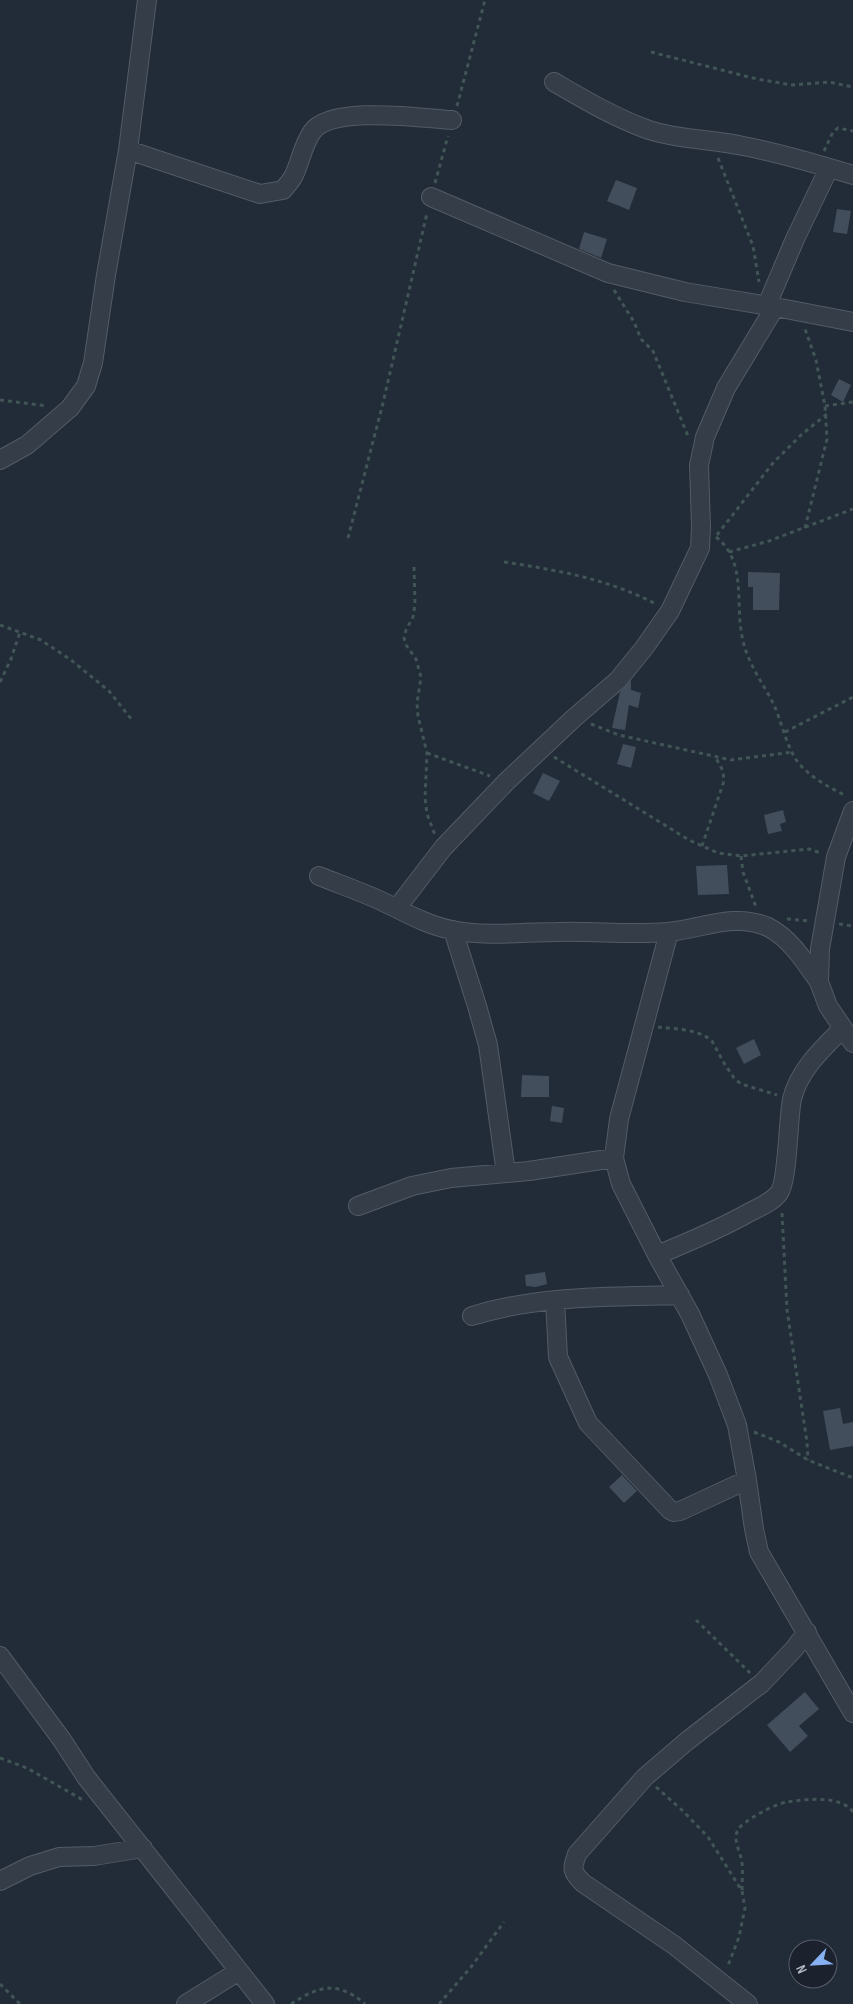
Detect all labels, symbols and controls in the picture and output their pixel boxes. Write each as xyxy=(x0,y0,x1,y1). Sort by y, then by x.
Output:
north arrow xyxy=(788,1939,838,1989)
text: N xyxy=(792,1962,811,1976)

